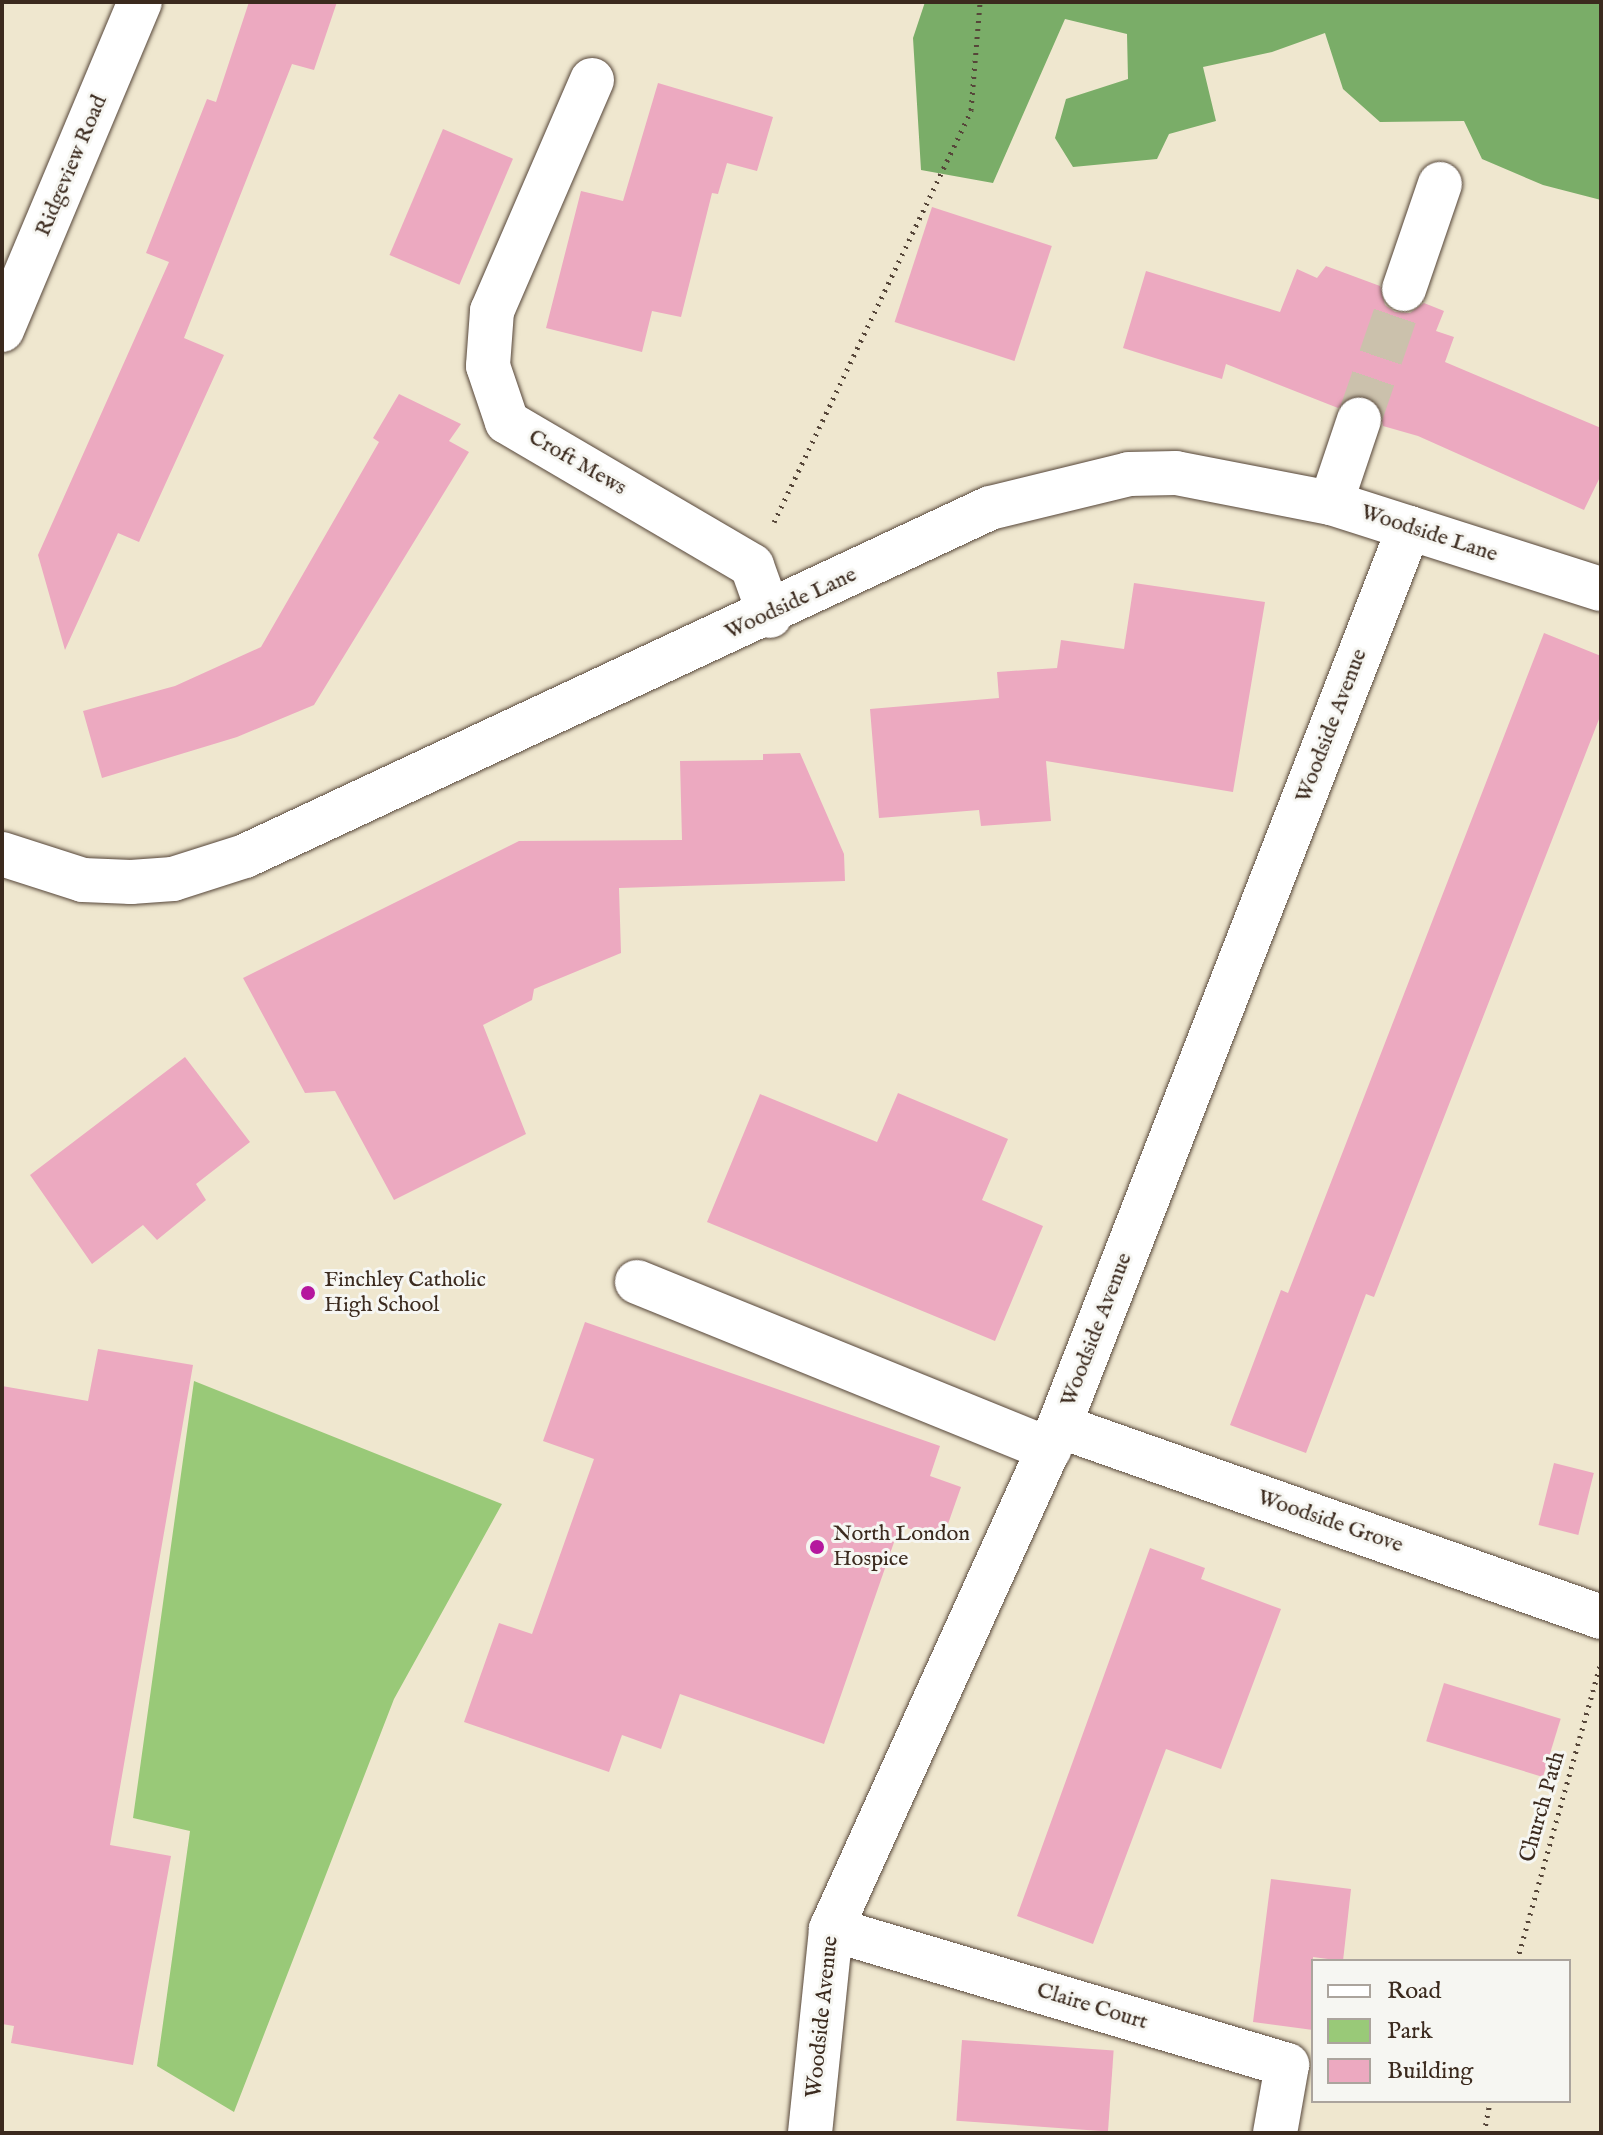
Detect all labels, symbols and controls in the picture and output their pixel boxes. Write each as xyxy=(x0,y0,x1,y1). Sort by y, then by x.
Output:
street label: Ridgeview Road xyxy=(30,91,114,241)
street label: Croft Mews xyxy=(523,424,631,502)
street label: Woodside Lane xyxy=(1357,499,1501,569)
street label: Woodside Lane xyxy=(721,562,861,646)
street label: Woodside Avenue xyxy=(1291,645,1373,807)
street label: Woodside Avenue xyxy=(1056,1249,1138,1411)
place label: Finchley Catholic High School xyxy=(324,1267,486,1318)
marker: Finchley Catholic High School xyxy=(299,1284,317,1302)
street label: Woodside Grove xyxy=(1254,1485,1406,1559)
place label: North London Hospice xyxy=(833,1521,970,1572)
marker: North London Hospice xyxy=(808,1538,826,1556)
street label: Church Path xyxy=(1515,1749,1571,1865)
street label: Woodside Avenue xyxy=(801,1935,845,2099)
legend xyxy=(1311,1959,1571,2103)
text: Road xyxy=(1387,1976,1441,2007)
street label: Claire Court xyxy=(1033,1978,1151,2036)
text: Park xyxy=(1387,2016,1433,2047)
text: Building xyxy=(1387,2056,1473,2087)

